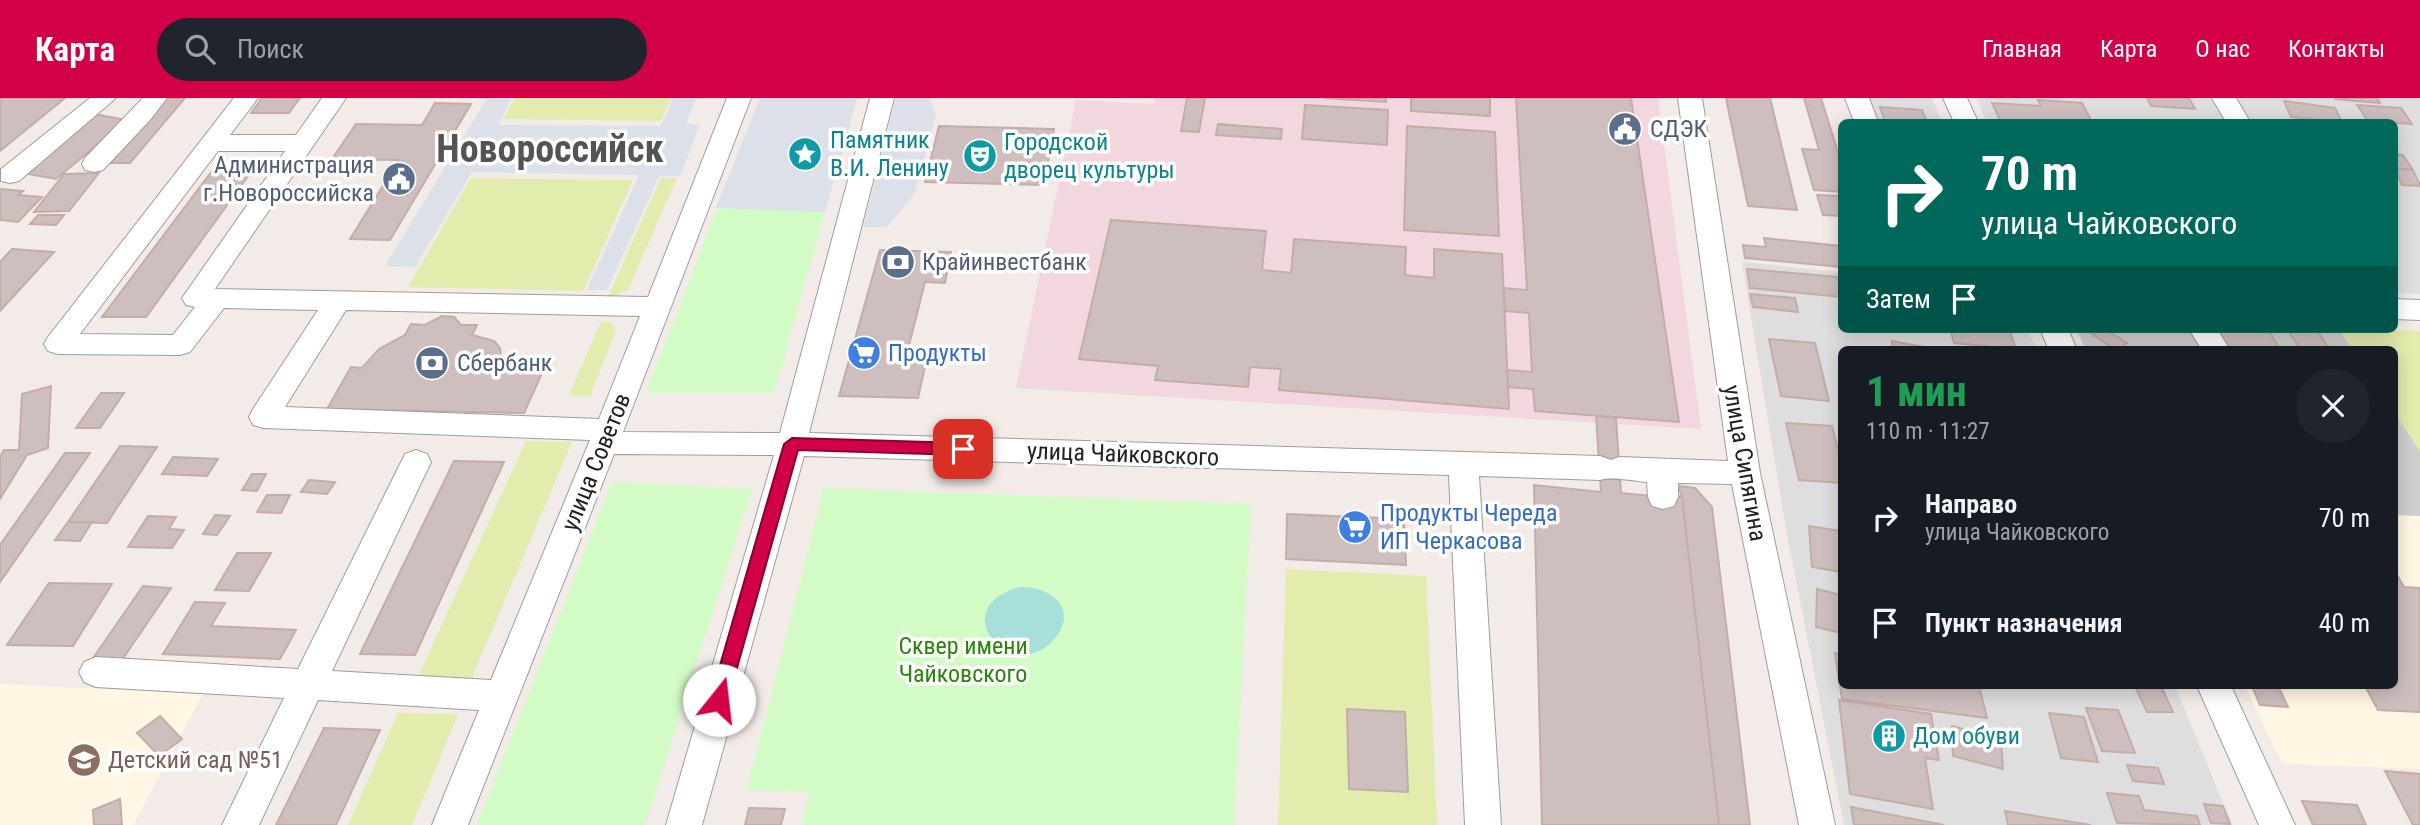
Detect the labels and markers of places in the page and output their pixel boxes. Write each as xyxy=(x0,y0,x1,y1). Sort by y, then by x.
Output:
public building icon: СДЭК xyxy=(1606,110,1644,148)
place label: СДЭК xyxy=(1650,115,1708,143)
place label: Памятник В.И. Ленину xyxy=(830,126,949,182)
place label: Городской дворец культуры xyxy=(1004,128,1175,184)
place icon: Памятник В.И. Ленину xyxy=(786,135,824,173)
theatre icon: Городской дворец культуры xyxy=(961,137,999,175)
place label: Администрация г.Новороссийска xyxy=(203,151,374,207)
public building icon: Администрация г.Новороссийска xyxy=(380,160,418,198)
bank icon: Крайинвестбанк xyxy=(879,243,917,281)
place label: Крайинвестбанк xyxy=(922,248,1087,276)
supermarket icon: Продукты xyxy=(845,334,883,372)
place label: Продукты xyxy=(888,339,987,367)
bank icon: Сбербанк xyxy=(413,344,451,382)
place label: Сбербанк xyxy=(457,349,553,377)
pin xyxy=(933,419,993,479)
place label: Продукты Череда ИП Черкасова xyxy=(1380,499,1557,555)
supermarket icon: Продукты Череда ИП Черкасова xyxy=(1336,508,1374,546)
building icon: Дом обуви xyxy=(1870,717,1908,755)
place label: Дом обуви xyxy=(1913,722,2020,750)
school or university icon: Детский сад №51 xyxy=(65,741,103,779)
place label: Детский сад №51 xyxy=(108,746,283,774)

